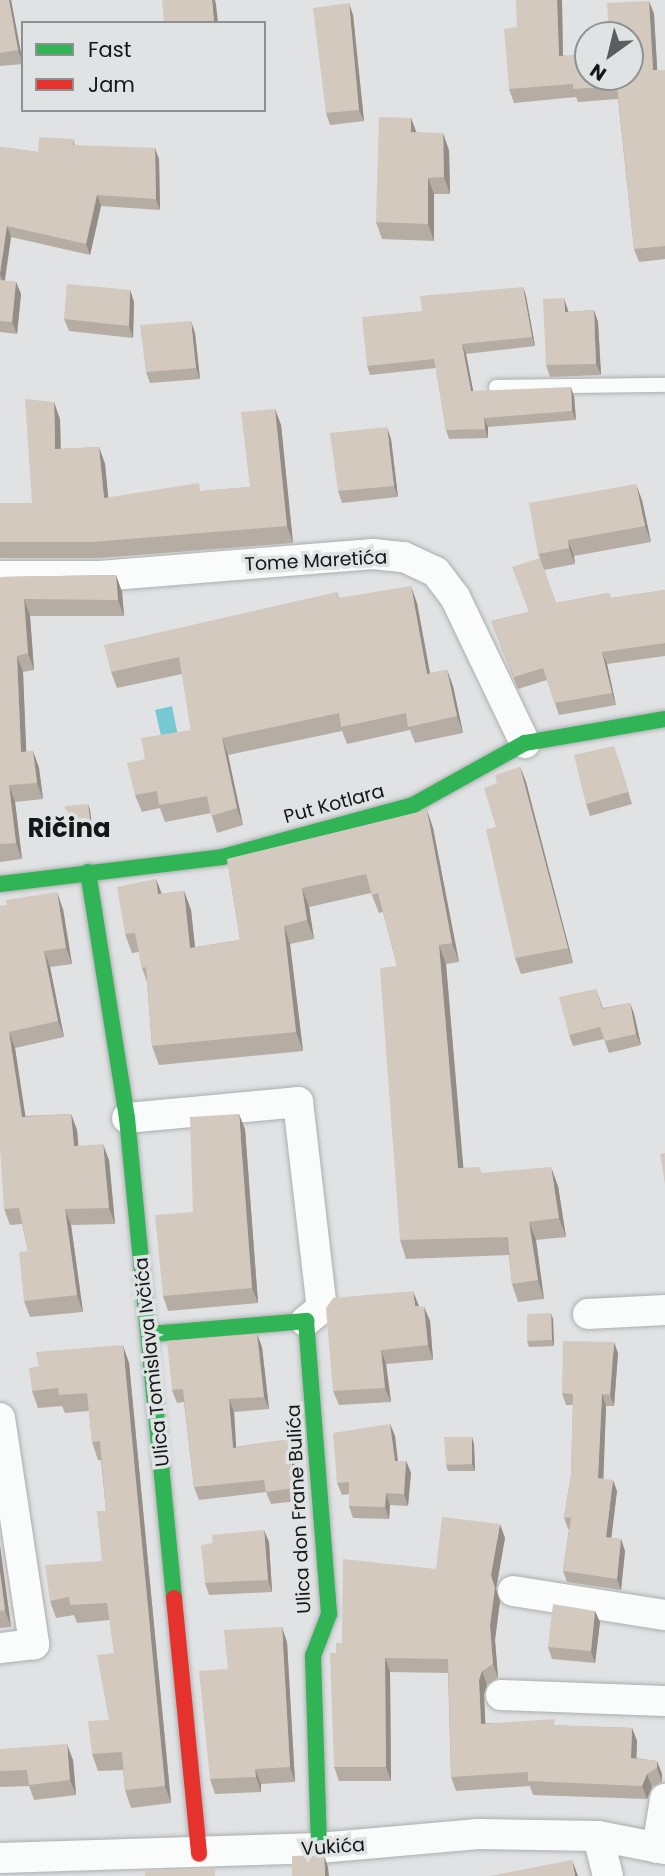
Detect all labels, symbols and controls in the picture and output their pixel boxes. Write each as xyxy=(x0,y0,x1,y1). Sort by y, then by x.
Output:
legend xyxy=(21,21,266,112)
north arrow xyxy=(574,21,644,91)
text: Fast xyxy=(88,35,131,64)
text: N xyxy=(585,57,612,87)
text: Jam xyxy=(88,70,135,99)
street label: Tome Maretića xyxy=(244,546,388,576)
street label: Put Kotlara xyxy=(281,780,387,828)
district label: Ričina xyxy=(27,813,111,845)
street label: Ulica Tomislava Ivčića xyxy=(130,1256,174,1468)
street label: Ulica don Frane Bulića xyxy=(282,1404,316,1614)
street label: Vukića xyxy=(300,1833,366,1861)

